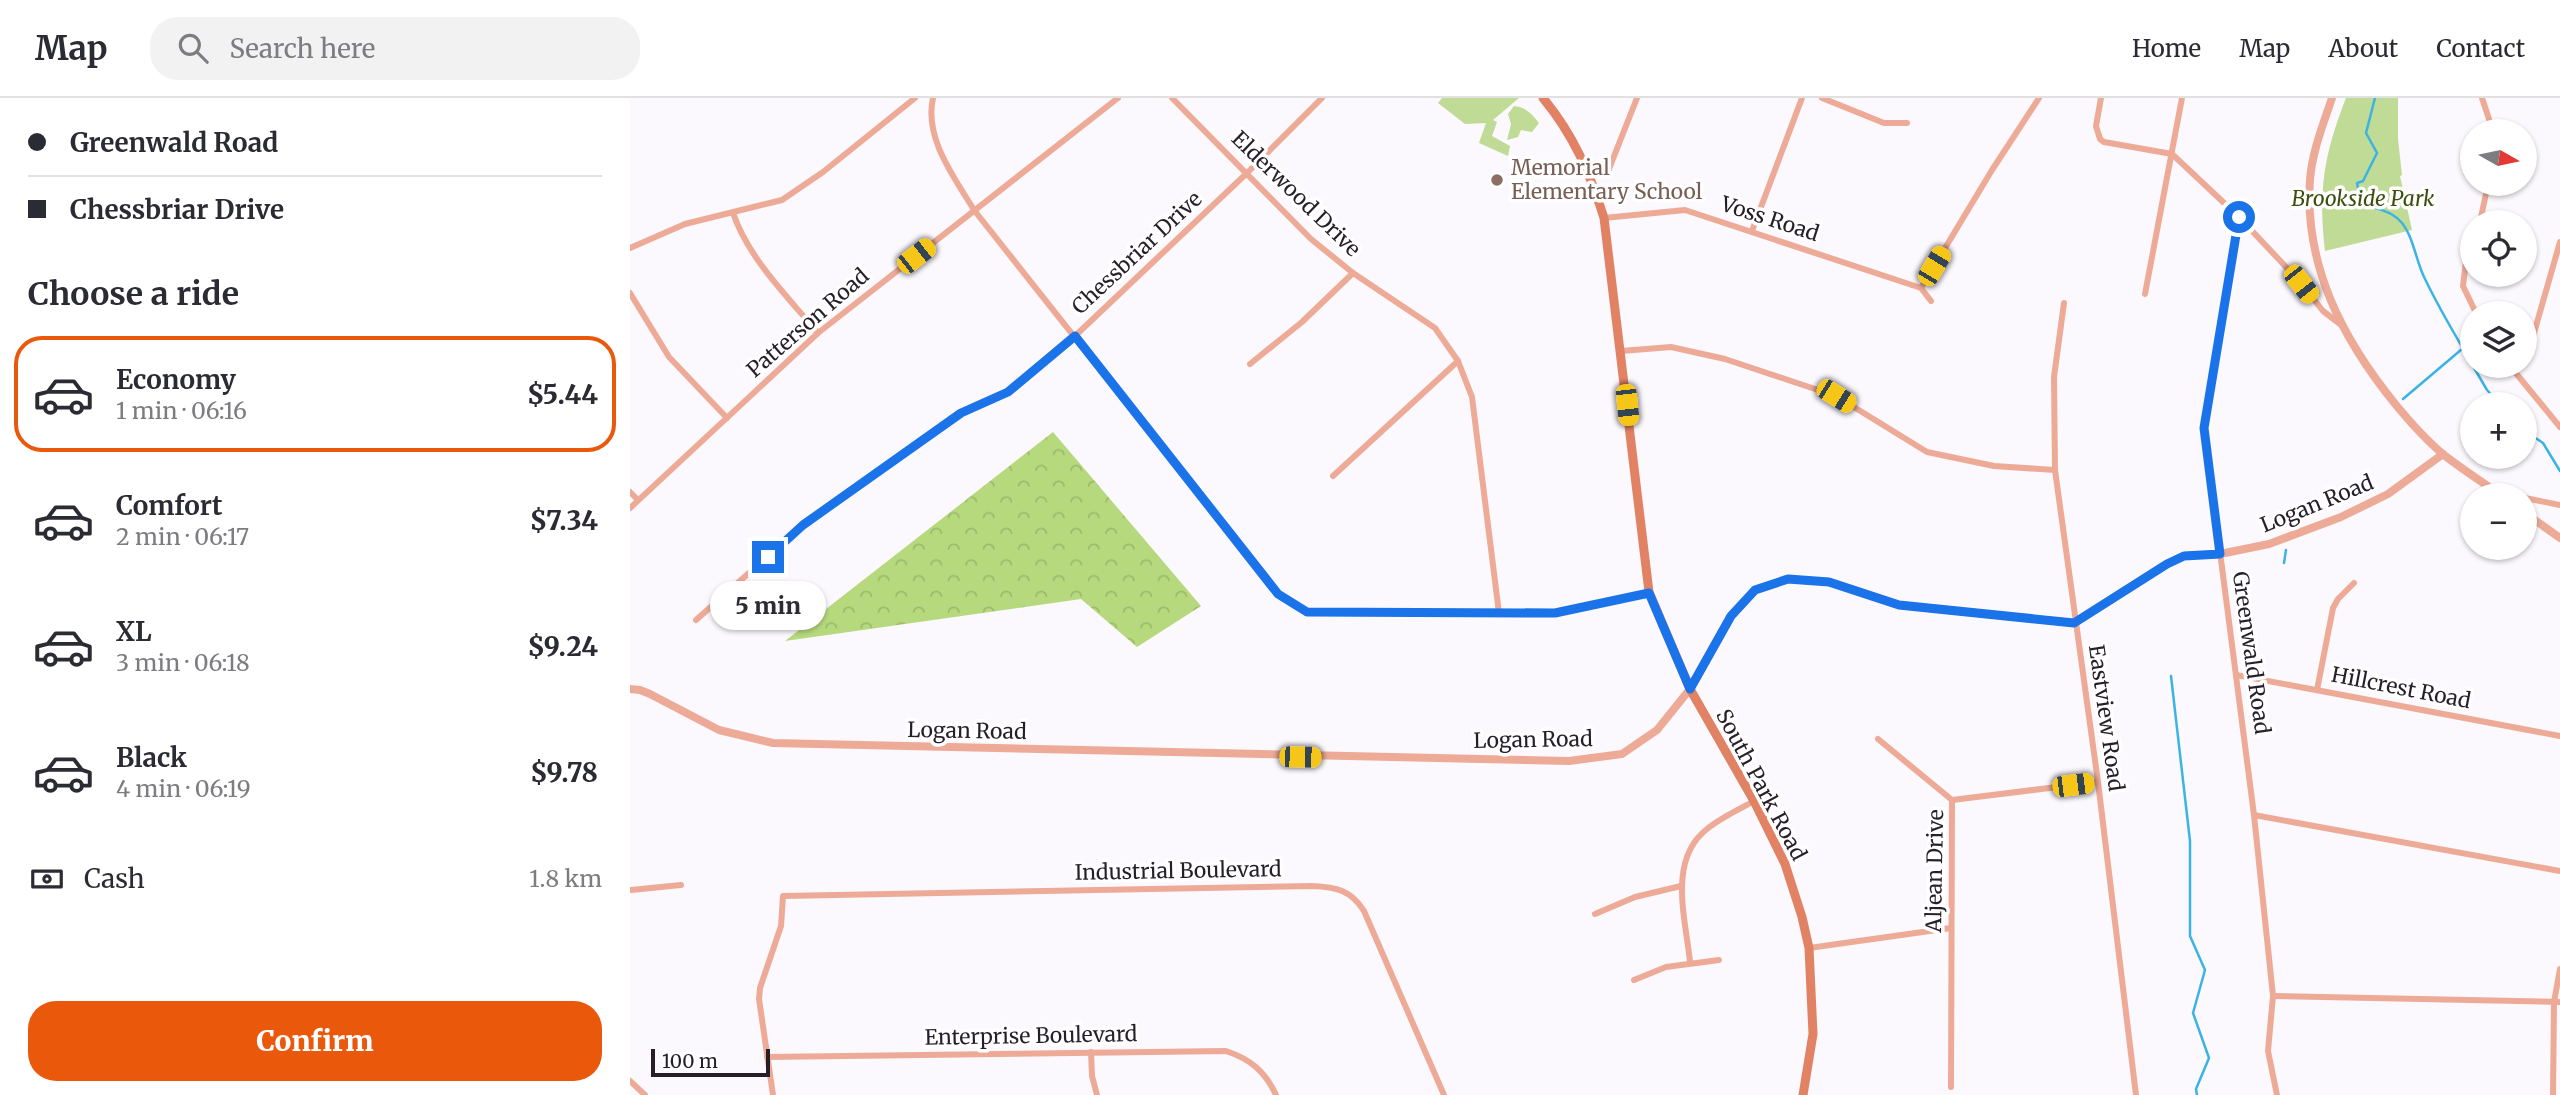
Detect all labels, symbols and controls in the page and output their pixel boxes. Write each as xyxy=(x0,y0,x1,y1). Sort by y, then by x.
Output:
search box xyxy=(150,17,640,80)
text: Map xyxy=(35,28,108,69)
icon: search xyxy=(174,29,212,67)
text: Search here xyxy=(230,32,375,65)
text: Home xyxy=(2132,33,2201,64)
text: Map xyxy=(2239,33,2290,64)
text: About xyxy=(2328,33,2398,64)
text: Contact xyxy=(2436,33,2525,64)
north arrow xyxy=(2460,119,2538,196)
map controls xyxy=(2460,119,2537,560)
street label: Elderwood Drive xyxy=(1226,125,1367,262)
text: Greenwald Road xyxy=(70,126,278,159)
place label: Memorial Elementary School xyxy=(1511,154,1703,205)
marker: Memorial Elementary School xyxy=(1489,172,1505,188)
street label: Chessbriar Drive xyxy=(1066,185,1207,320)
park label: Brookside Park xyxy=(2291,185,2435,212)
street label: Voss Road xyxy=(1717,190,1823,247)
text: Chessbriar Drive xyxy=(70,193,284,226)
route start xyxy=(2223,201,2255,233)
button: locate xyxy=(2460,210,2537,287)
car xyxy=(893,235,940,277)
car xyxy=(1915,243,1954,289)
car xyxy=(2280,261,2323,307)
street label: Patterson Road xyxy=(741,262,875,383)
text: Choose a ride xyxy=(28,274,239,314)
button: layers xyxy=(2460,301,2537,378)
icon: car xyxy=(32,363,95,426)
text: Economy xyxy=(116,363,236,396)
car xyxy=(1813,376,1860,416)
text: $5.44 xyxy=(527,378,598,411)
car xyxy=(1615,383,1640,427)
button: + xyxy=(2460,392,2537,469)
text: 1 min · 06:16 xyxy=(116,396,247,425)
street label: Logan Road xyxy=(2256,469,2378,538)
button: − xyxy=(2460,483,2537,560)
icon: car xyxy=(32,489,95,552)
text: Comfort xyxy=(116,489,222,522)
text: $7.34 xyxy=(530,504,598,537)
text: 2 min · 06:17 xyxy=(116,522,249,551)
route end xyxy=(752,541,784,573)
street label: Greenwald Road xyxy=(2227,570,2276,736)
callout: 5 min xyxy=(710,582,826,630)
text: 5 min xyxy=(735,591,801,620)
icon: car xyxy=(32,615,95,678)
text: XL xyxy=(116,615,152,648)
text: $9.24 xyxy=(527,630,598,663)
street label: Eastview Road xyxy=(2083,643,2130,793)
text: 3 min · 06:18 xyxy=(116,648,250,677)
street label: Hillcrest Road xyxy=(2329,661,2473,714)
street label: South Park Road xyxy=(1710,704,1813,865)
street label: Logan Road xyxy=(907,716,1027,745)
street label: Logan Road xyxy=(1473,725,1593,754)
icon: car xyxy=(32,741,95,804)
text: Black xyxy=(116,741,187,774)
car xyxy=(1279,746,1322,768)
text: $9.78 xyxy=(530,756,598,789)
car xyxy=(2051,772,2096,798)
text: 4 min · 06:19 xyxy=(116,774,251,803)
street label: Aljean Drive xyxy=(1920,809,1949,934)
street label: Industrial Boulevard xyxy=(1074,855,1282,886)
icon: cash xyxy=(28,860,66,898)
text: Cash xyxy=(84,862,145,895)
text: 1.8 km xyxy=(529,864,602,893)
button: Confirm xyxy=(28,1001,602,1081)
street label: Enterprise Boulevard xyxy=(924,1020,1138,1051)
scale bar xyxy=(651,1046,770,1078)
text: 100 m xyxy=(662,1049,718,1073)

